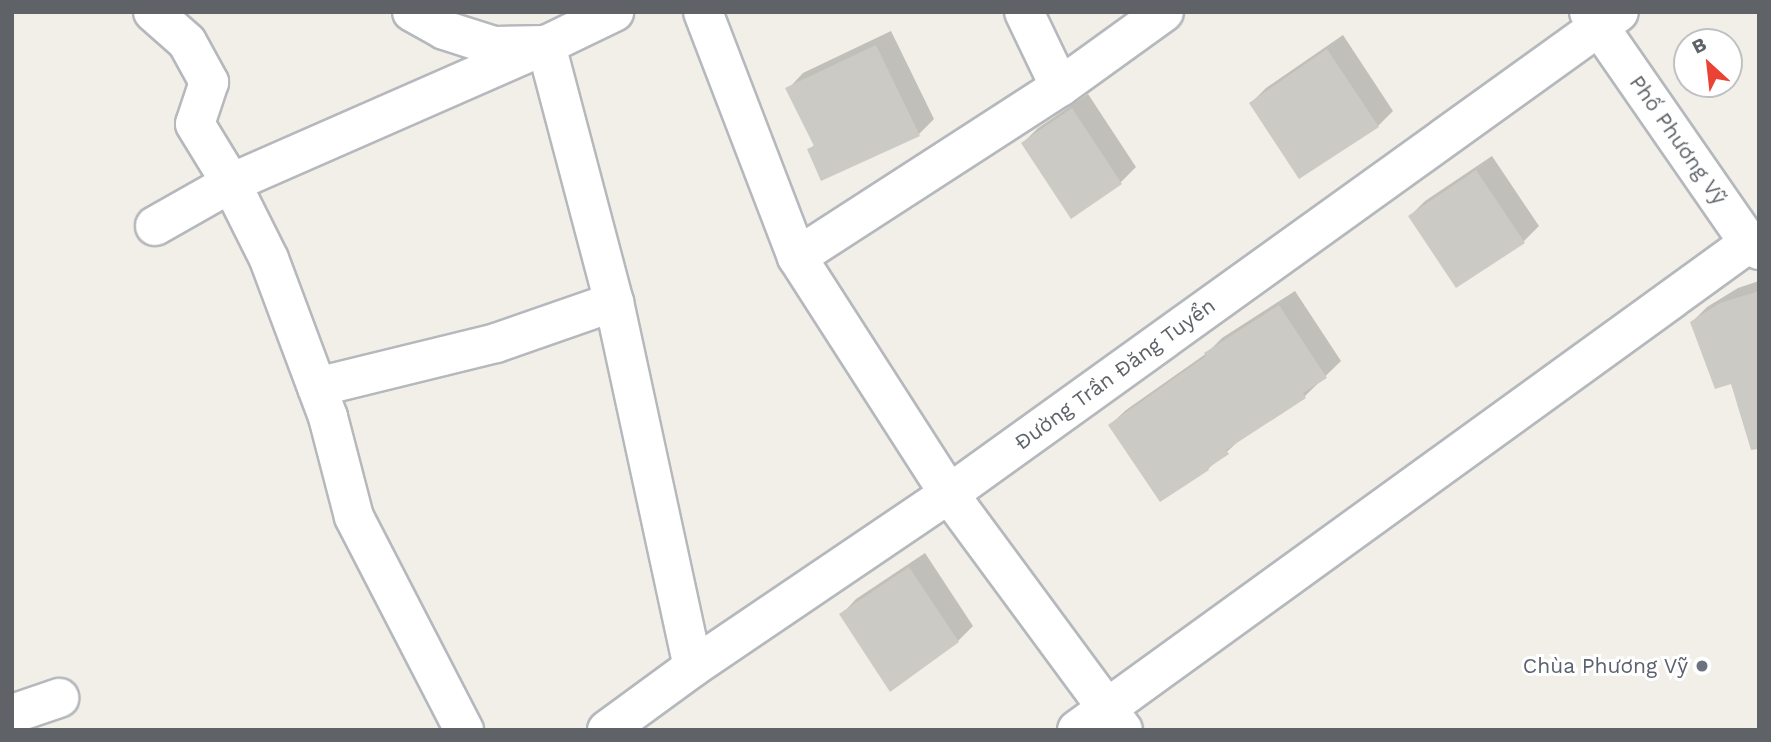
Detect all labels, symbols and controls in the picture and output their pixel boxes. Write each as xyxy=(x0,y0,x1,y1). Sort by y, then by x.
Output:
north arrow xyxy=(1673,28,1743,98)
text: B xyxy=(1688,32,1710,59)
street label: Phố Phương Vỹ xyxy=(1624,70,1732,210)
street label: Đường Trần Đăng Tuyển xyxy=(1009,292,1221,456)
place label: Chùa Phương Vỹ xyxy=(1522,653,1688,679)
marker: Chùa Phương Vỹ xyxy=(1694,658,1710,674)

